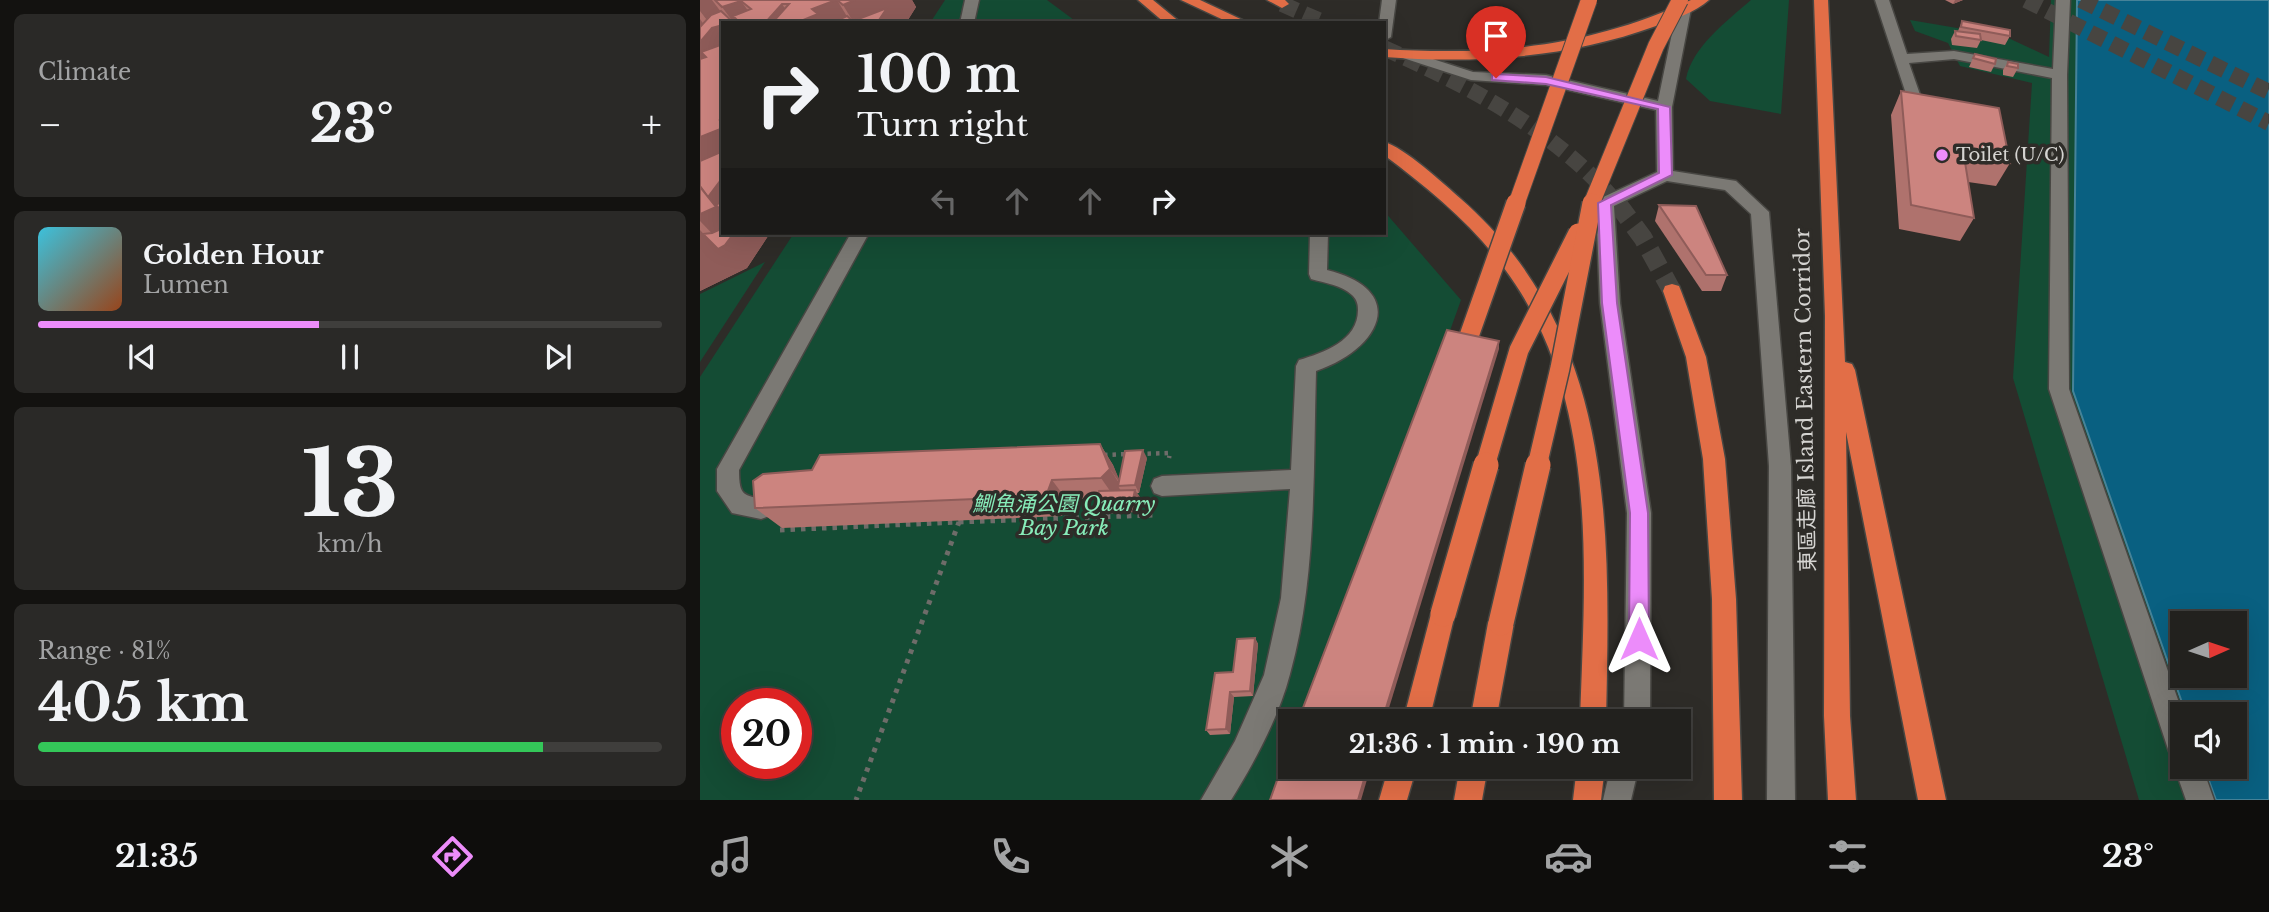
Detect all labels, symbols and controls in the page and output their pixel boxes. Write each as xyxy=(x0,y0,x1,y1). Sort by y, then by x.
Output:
pin xyxy=(1466,6,1526,78)
icon: arrive xyxy=(1477,17,1515,55)
text: 100 m xyxy=(857,44,1020,105)
icon: right xyxy=(742,49,833,140)
text: Climate xyxy=(38,58,131,86)
text: 23° xyxy=(309,92,394,156)
text: − xyxy=(38,101,62,148)
text: + xyxy=(641,101,662,148)
text: Turn right xyxy=(857,105,1028,145)
place label: Toilet (U/C) xyxy=(1956,144,2064,166)
marker: Toilet (U/C) xyxy=(1934,147,1950,163)
icon: left xyxy=(925,182,963,220)
icon: ahead xyxy=(998,182,1036,220)
icon: ahead xyxy=(1071,182,1109,220)
icon: right xyxy=(1144,182,1182,220)
street label: 東區走廊 Island Eastern Corridor xyxy=(1789,228,1821,572)
text: Golden Hour xyxy=(143,239,324,271)
text: Lumen xyxy=(143,271,229,299)
icon: previous xyxy=(123,338,161,376)
icon: pause xyxy=(331,338,369,376)
icon: next xyxy=(539,338,577,376)
text: 13 xyxy=(301,428,399,541)
park label: 鰂魚涌公園 Quarry Bay Park xyxy=(973,491,1156,541)
text: km/h xyxy=(317,530,383,558)
position arrow xyxy=(1602,602,1676,676)
north arrow xyxy=(2170,611,2247,688)
map controls xyxy=(2170,611,2247,779)
text: Range · 81% xyxy=(38,637,171,665)
text: 405 km xyxy=(38,671,249,735)
speed limit sign: 20 xyxy=(721,688,812,779)
button: sound xyxy=(2170,702,2247,779)
text: 21:36 · 1 min · 190 m xyxy=(1349,728,1620,760)
icon: directions xyxy=(428,832,477,881)
icon: music xyxy=(707,832,756,881)
icon: phone xyxy=(986,832,1035,881)
icon: climate xyxy=(1265,832,1314,881)
icon: car xyxy=(1544,832,1593,881)
icon: filters xyxy=(1823,832,1872,881)
text: 21:35 xyxy=(115,836,198,876)
text: 23° xyxy=(2102,836,2154,876)

